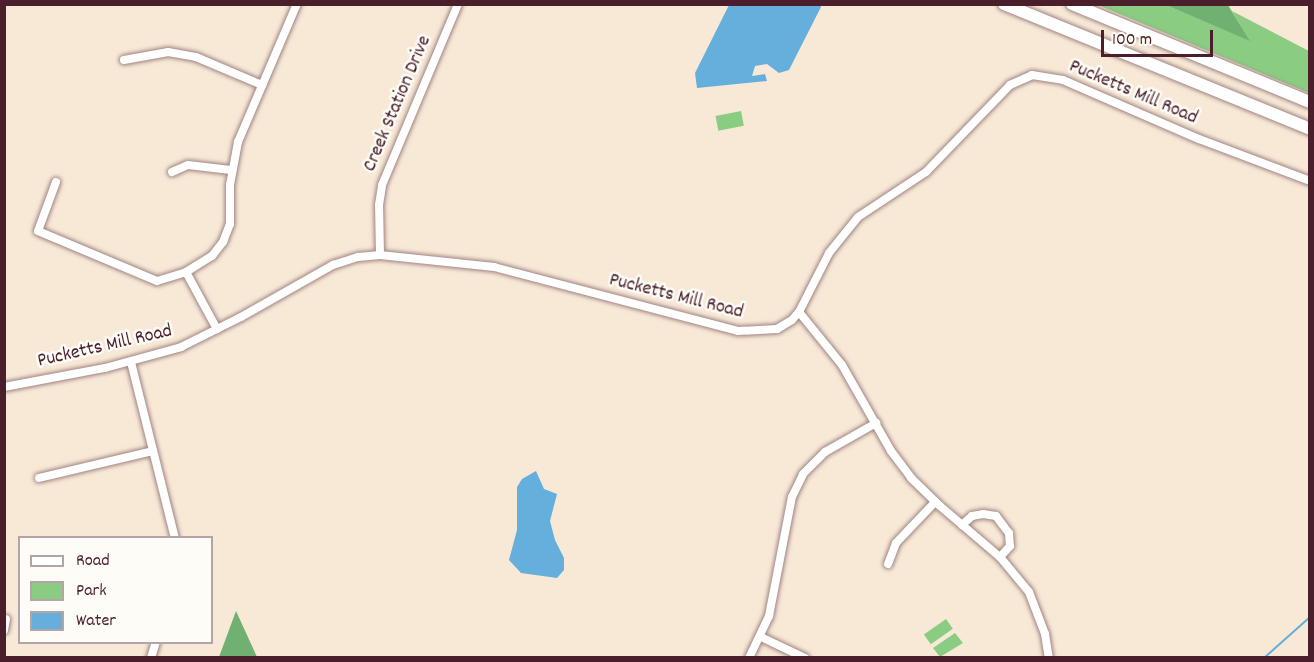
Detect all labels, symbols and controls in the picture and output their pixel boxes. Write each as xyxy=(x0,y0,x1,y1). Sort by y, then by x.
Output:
scale bar xyxy=(1104,18,1216,56)
text: 100 m xyxy=(1112,28,1152,53)
street label: Creek Station Drive xyxy=(359,32,437,176)
street label: Pucketts Mill Road xyxy=(1065,55,1201,131)
street label: Pucketts Mill Road xyxy=(606,269,746,325)
street label: Pucketts Mill Road xyxy=(35,320,175,374)
legend xyxy=(18,536,213,644)
text: Road xyxy=(76,549,110,574)
text: Park xyxy=(76,579,107,604)
text: Water xyxy=(76,609,116,634)

